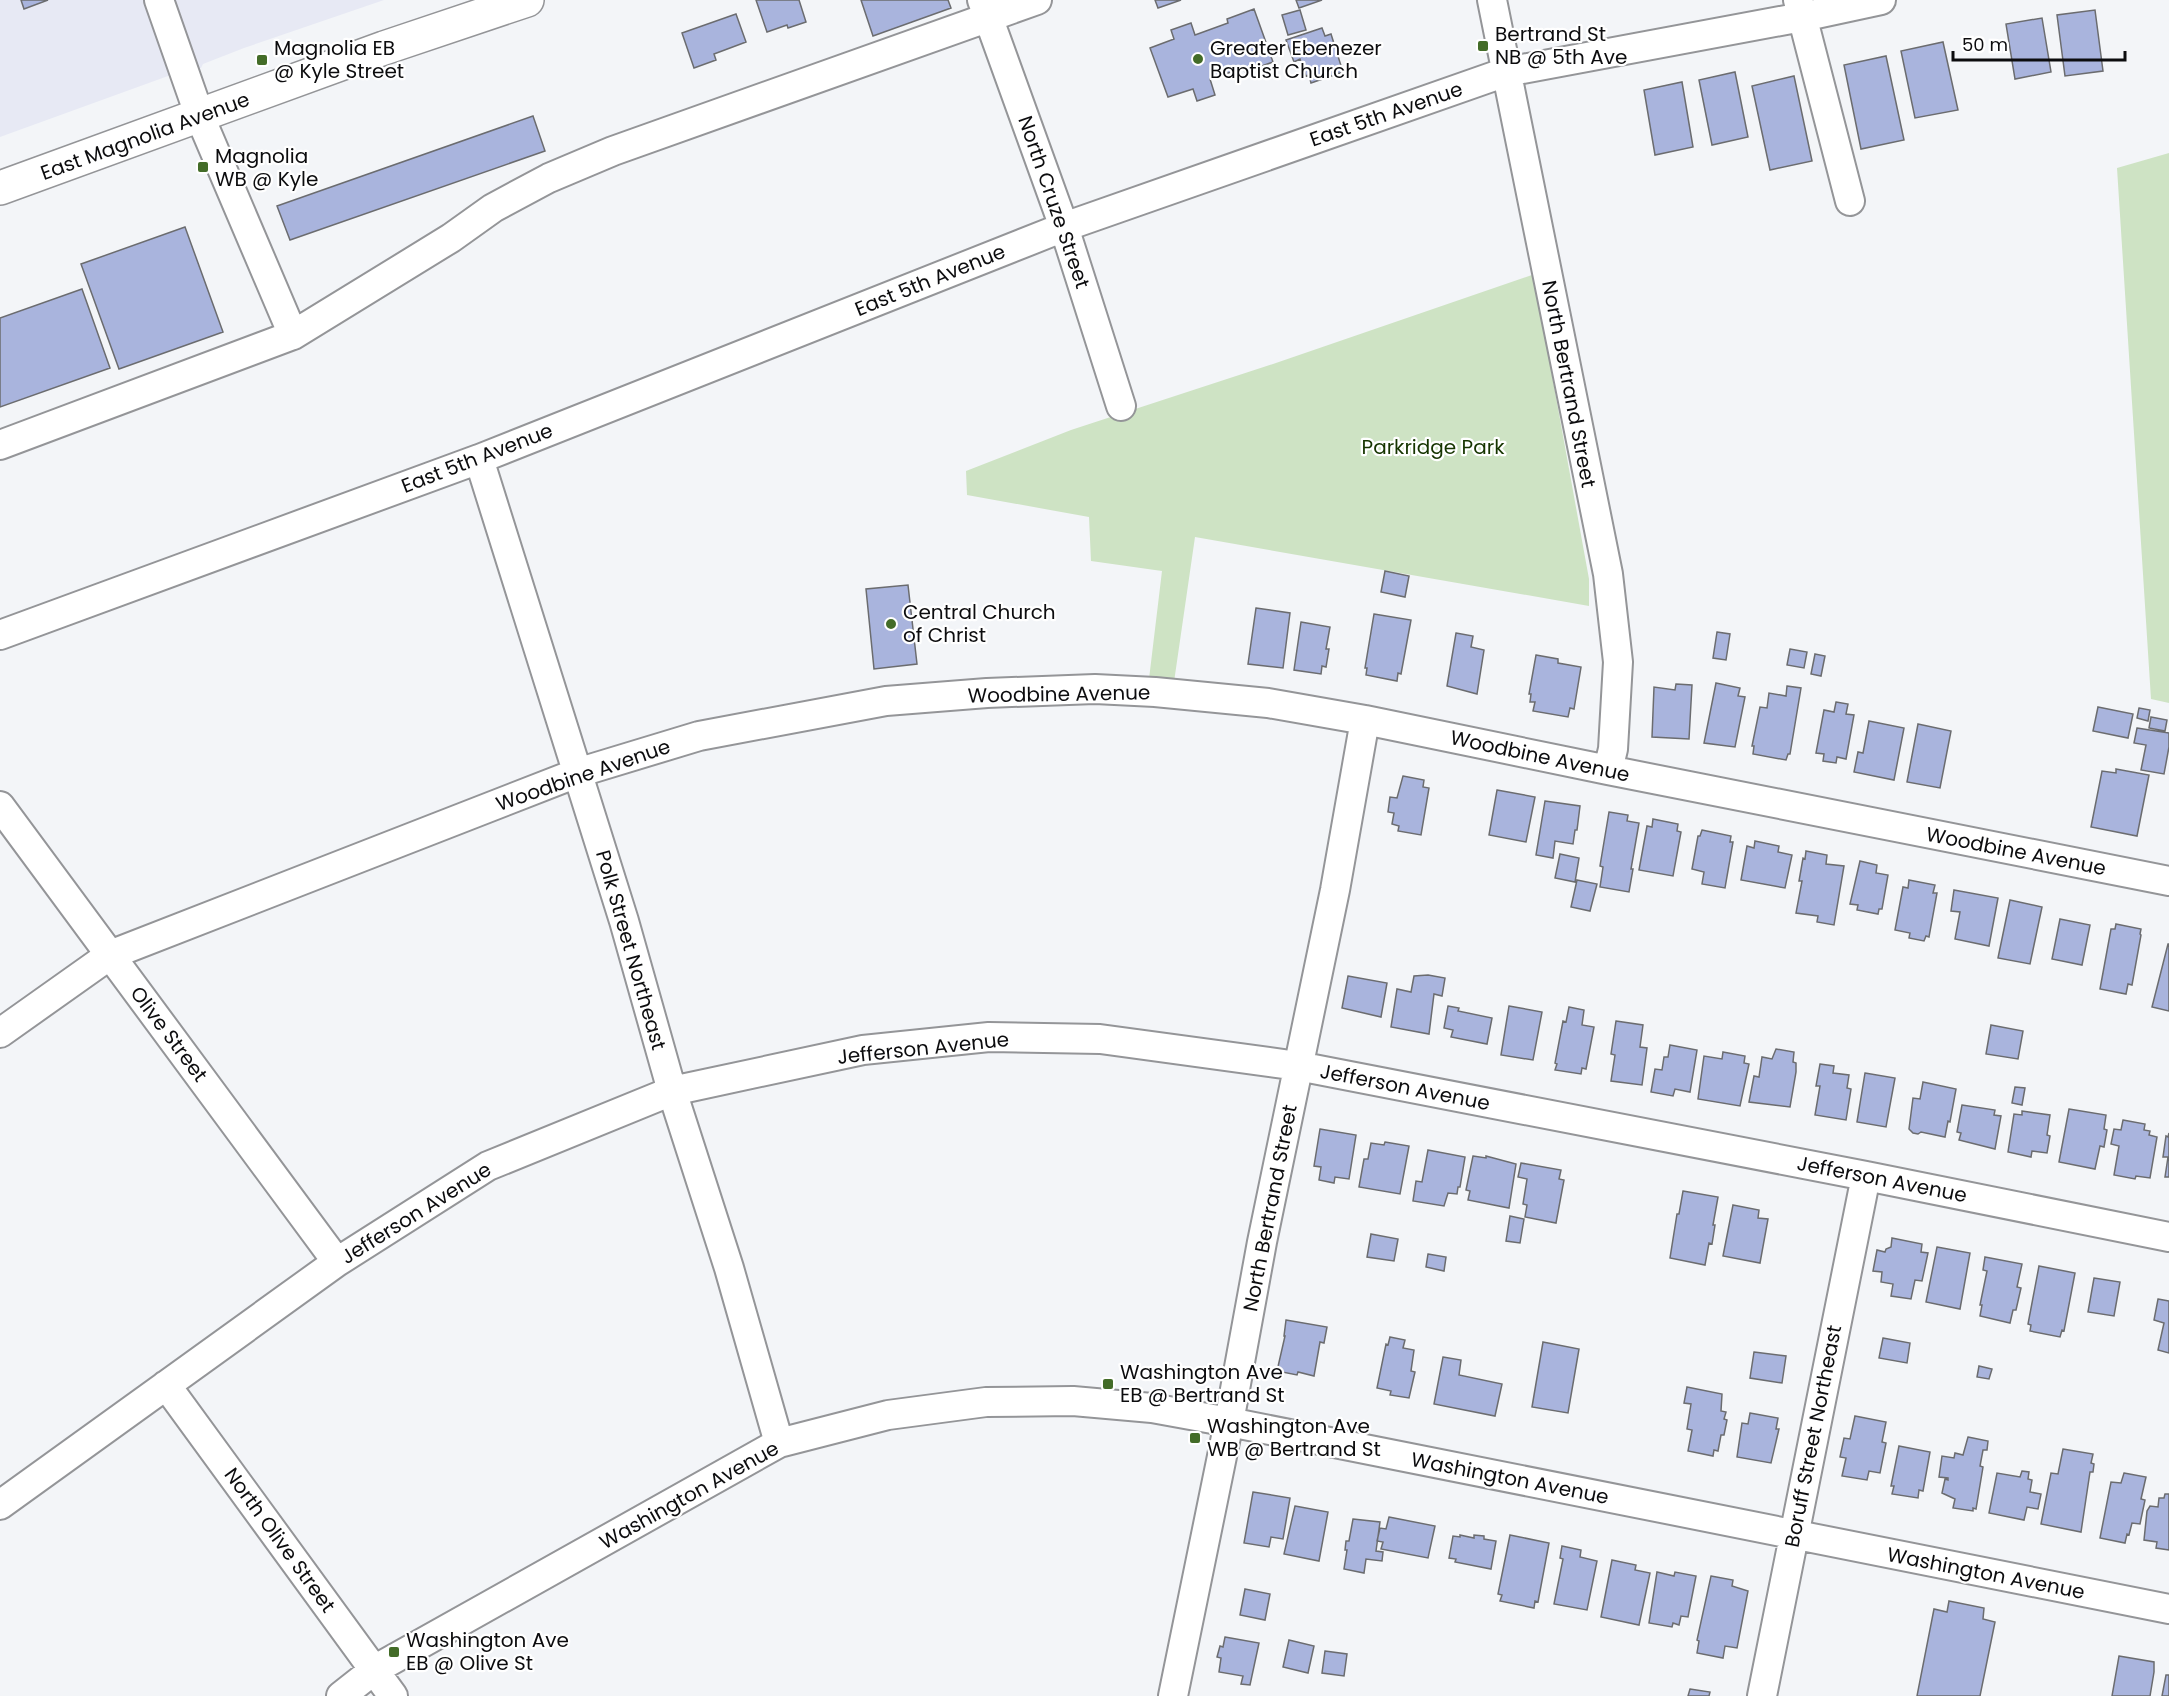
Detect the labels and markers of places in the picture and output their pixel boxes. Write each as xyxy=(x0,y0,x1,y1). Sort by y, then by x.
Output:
place label: Bertrand St NB @ 5th Ave xyxy=(1495,20,1627,71)
place label: Magnolia EB @ Kyle Street xyxy=(274,34,404,85)
place label: Greater Ebenezer Baptist Church xyxy=(1210,34,1382,85)
marker: Bertrand St NB @ 5th Ave xyxy=(1476,39,1490,53)
marker: Greater Ebenezer Baptist Church xyxy=(1191,52,1205,66)
marker: Magnolia EB @ Kyle Street xyxy=(255,53,269,67)
place label: Magnolia WB @ Kyle xyxy=(215,142,318,193)
marker: Magnolia WB @ Kyle xyxy=(196,160,210,174)
place label: Central Church of Christ xyxy=(903,598,1056,649)
marker: Central Church of Christ xyxy=(884,617,898,631)
place label: Washington Ave EB @ Bertrand St xyxy=(1120,1358,1285,1409)
marker: Washington Ave EB @ Bertrand St xyxy=(1101,1377,1115,1391)
place label: Washington Ave WB @ Bertrand St xyxy=(1207,1412,1381,1463)
marker: Washington Ave WB @ Bertrand St xyxy=(1188,1431,1202,1445)
place label: Washington Ave EB @ Olive St xyxy=(406,1626,569,1677)
marker: Washington Ave EB @ Olive St xyxy=(387,1645,401,1659)

